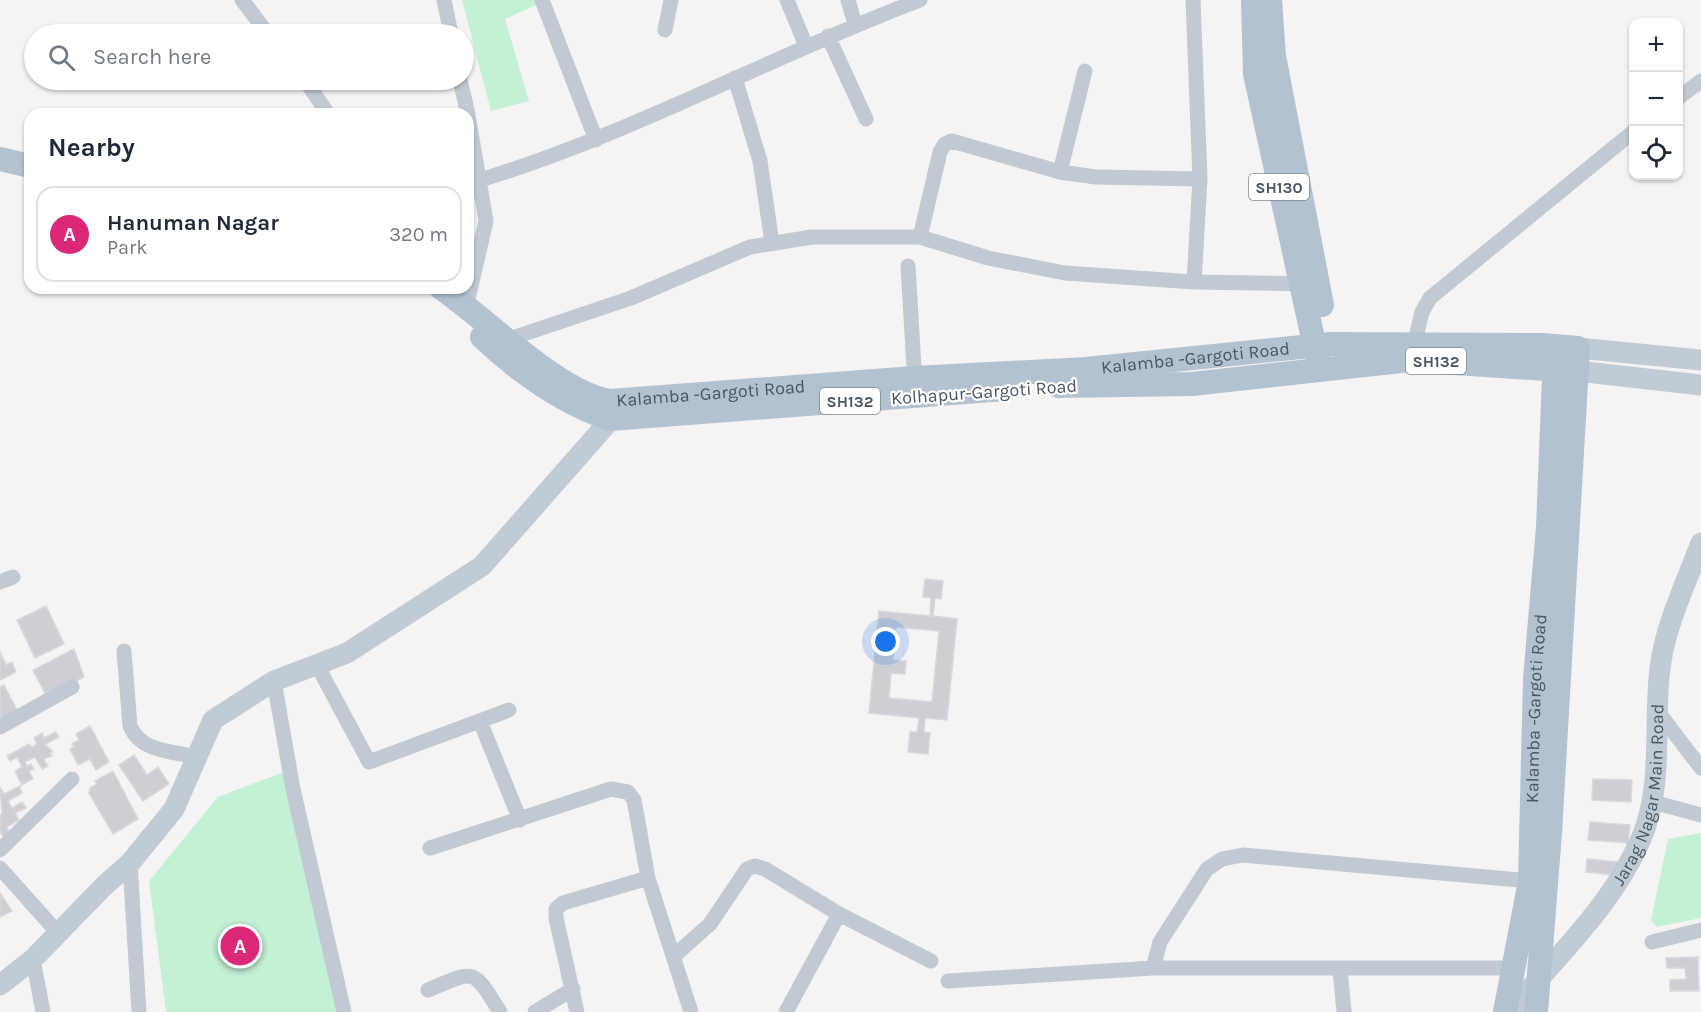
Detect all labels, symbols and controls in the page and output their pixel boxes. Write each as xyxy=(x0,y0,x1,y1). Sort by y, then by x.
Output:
map controls xyxy=(1629,18,1683,180)
button: + xyxy=(1629,18,1683,72)
search box xyxy=(24,24,474,90)
icon: search xyxy=(45,41,78,74)
text: Search here xyxy=(93,44,211,70)
button: − xyxy=(1629,72,1683,126)
button: locate xyxy=(1629,126,1683,180)
text: Nearby xyxy=(48,132,135,163)
road number: SH130 xyxy=(1249,174,1309,200)
text: Hanuman Nagar xyxy=(107,210,279,236)
text: A xyxy=(63,223,76,246)
text: 320 m xyxy=(389,223,448,246)
text: Park xyxy=(107,236,148,259)
street label: Kalamba -Gargoti Road xyxy=(1100,337,1291,378)
road number: SH132 xyxy=(1406,348,1466,374)
street label: Kalamba -Gargoti Road xyxy=(616,375,806,411)
street label: Kolhapur-Gargoti Road xyxy=(890,375,1078,409)
road number: SH132 xyxy=(820,388,880,414)
street label: Kalamba -Gargoti Road xyxy=(1521,613,1552,803)
your location xyxy=(871,627,900,656)
street label: Jarag Nagar Main Road xyxy=(1607,703,1668,890)
pin: A xyxy=(220,924,260,968)

